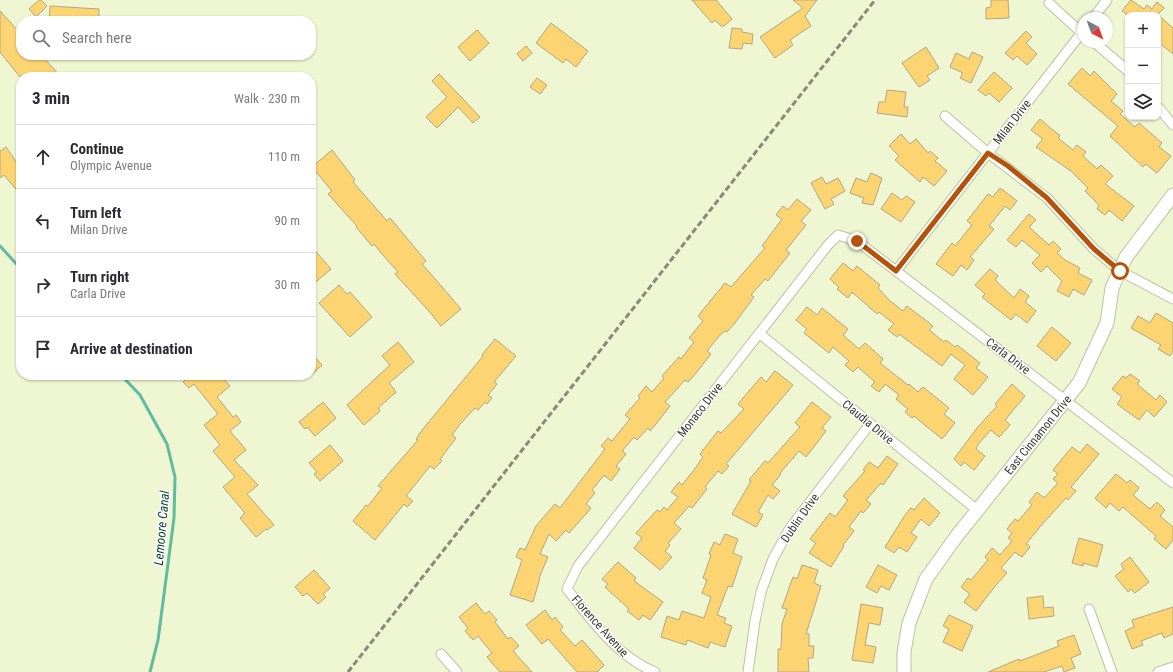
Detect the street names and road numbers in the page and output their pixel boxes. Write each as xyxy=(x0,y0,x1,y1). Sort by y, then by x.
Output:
street label: Milan Drive xyxy=(990,97,1034,147)
street label: Carla Drive xyxy=(983,335,1033,377)
street label: Monaco Drive xyxy=(674,380,726,440)
street label: East Cinnamon Drive xyxy=(1002,392,1075,477)
street label: Claudia Drive xyxy=(839,397,897,447)
street label: Dublin Drive xyxy=(778,491,822,545)
street label: Florence Avenue xyxy=(569,592,632,660)

